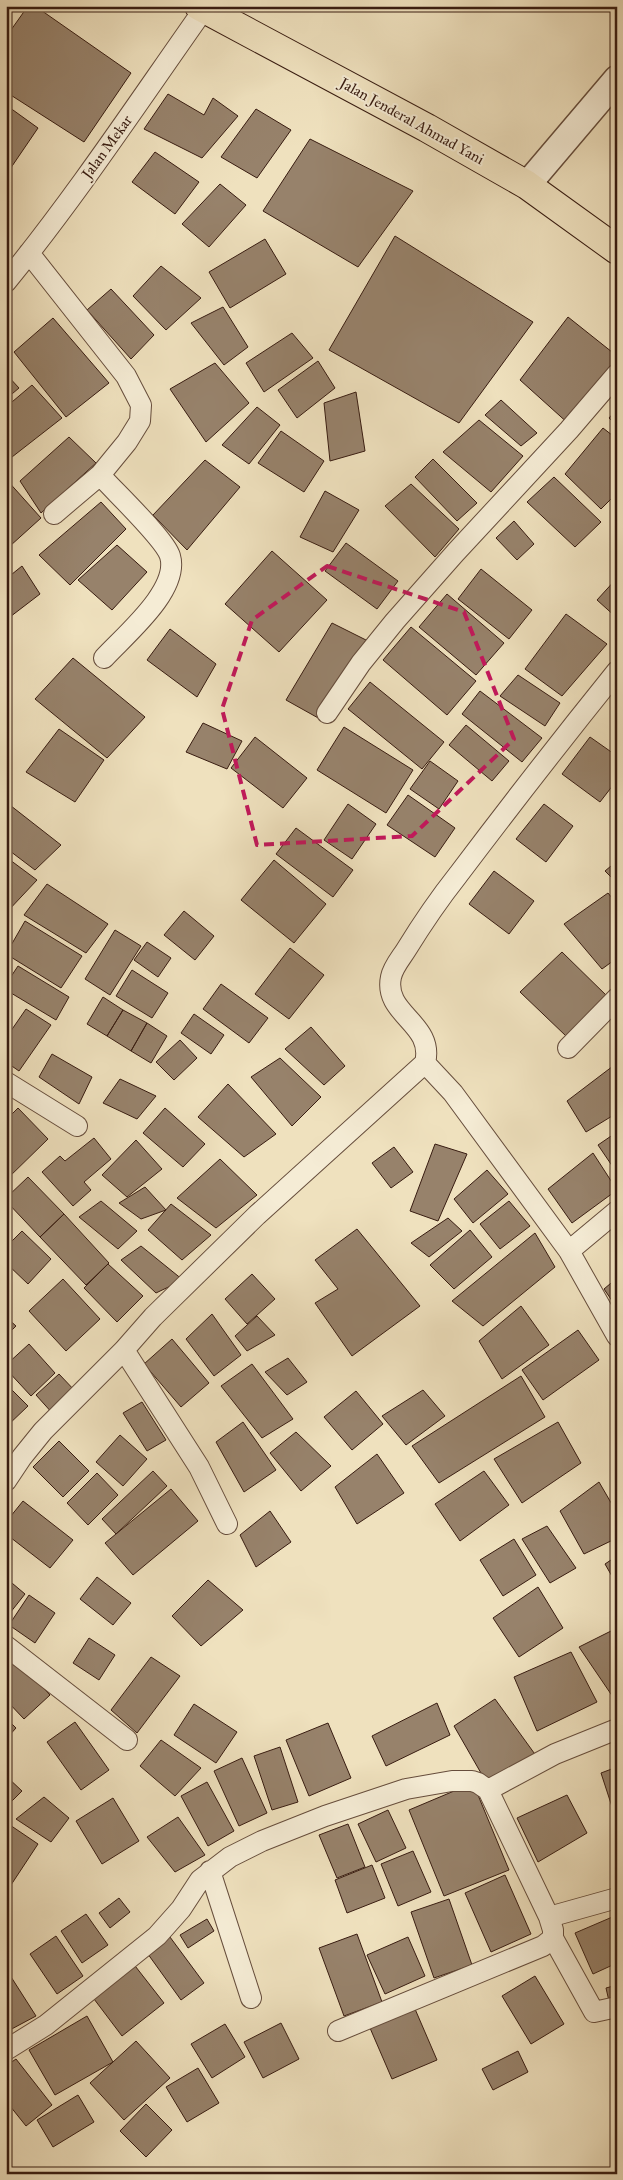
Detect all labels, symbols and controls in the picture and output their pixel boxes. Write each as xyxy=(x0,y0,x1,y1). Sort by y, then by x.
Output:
street label: Jalan Jenderal Ahmad Yani xyxy=(334,73,487,169)
street label: Jalan Mekar xyxy=(77,111,137,185)

